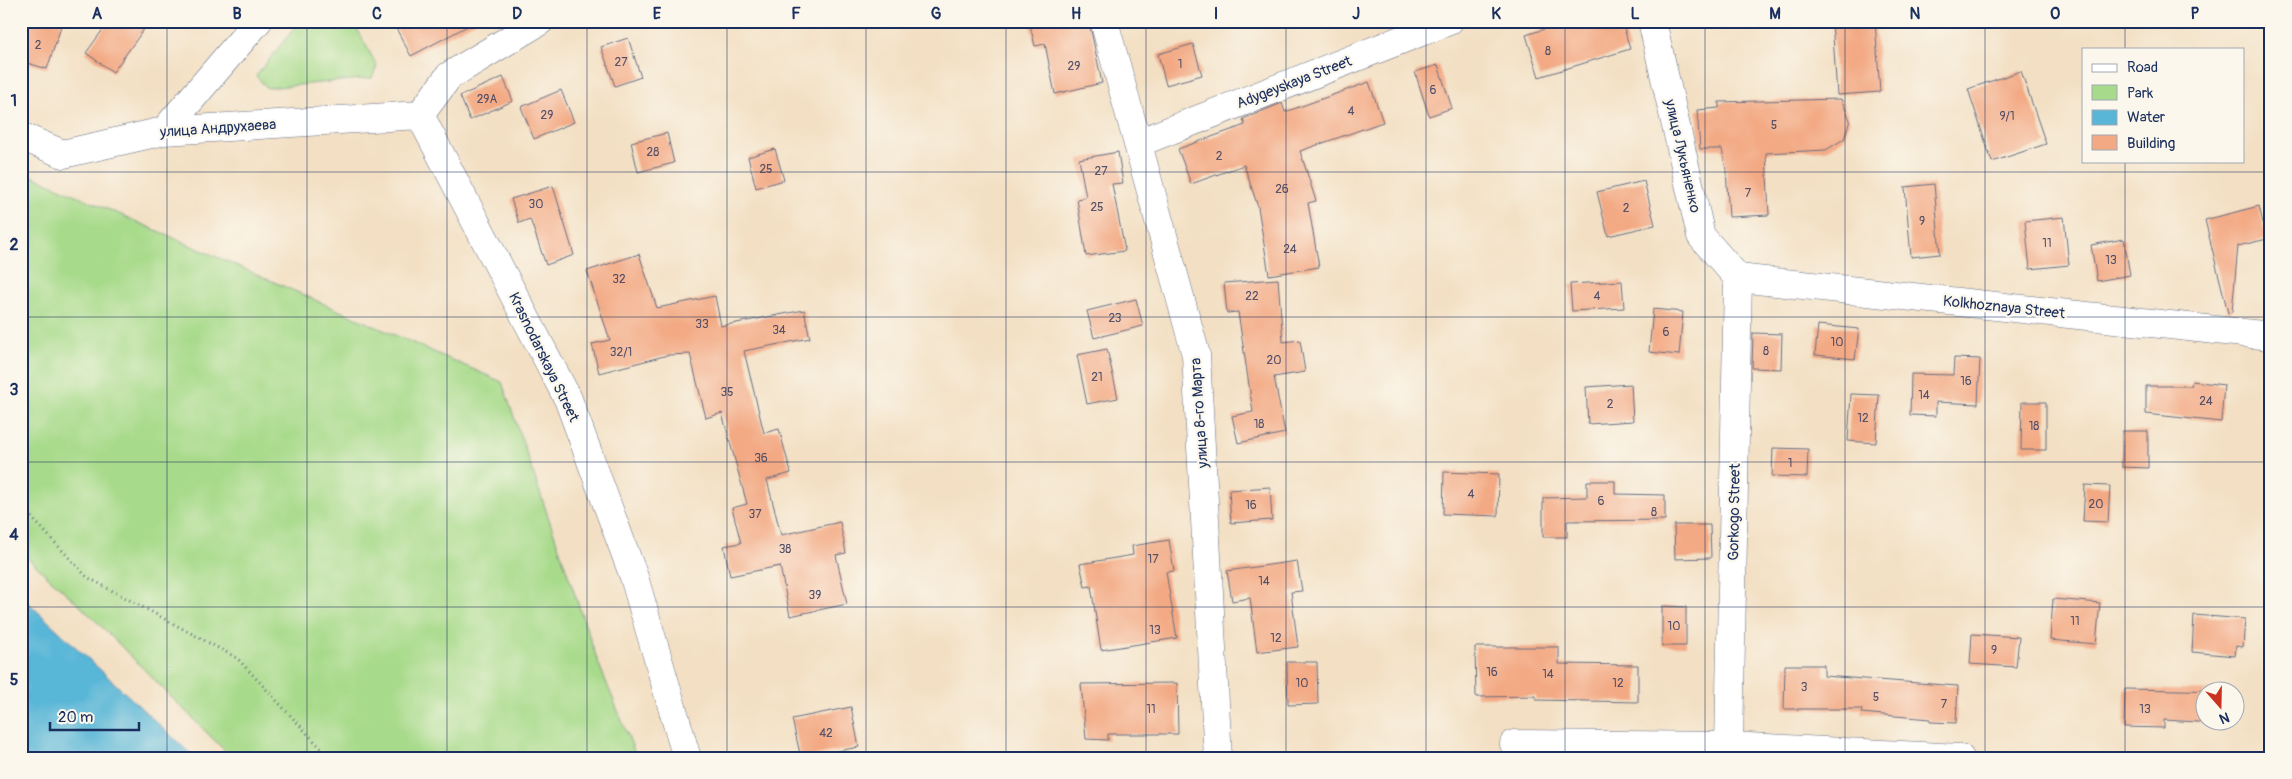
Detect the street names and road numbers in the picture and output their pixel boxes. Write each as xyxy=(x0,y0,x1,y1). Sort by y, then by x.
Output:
street label: Adygeyskaya Street xyxy=(1234,51,1355,113)
street label: улица Лукьяненко xyxy=(1660,97,1705,215)
street label: улица Андрухаева xyxy=(158,115,277,142)
street label: Krasnodarskaya Street xyxy=(504,289,584,426)
street label: Kolkhoznaya Street xyxy=(1942,292,2067,323)
street label: улица 8-го Марта xyxy=(1186,357,1213,470)
street label: Gorkogo Street xyxy=(1724,462,1745,561)

